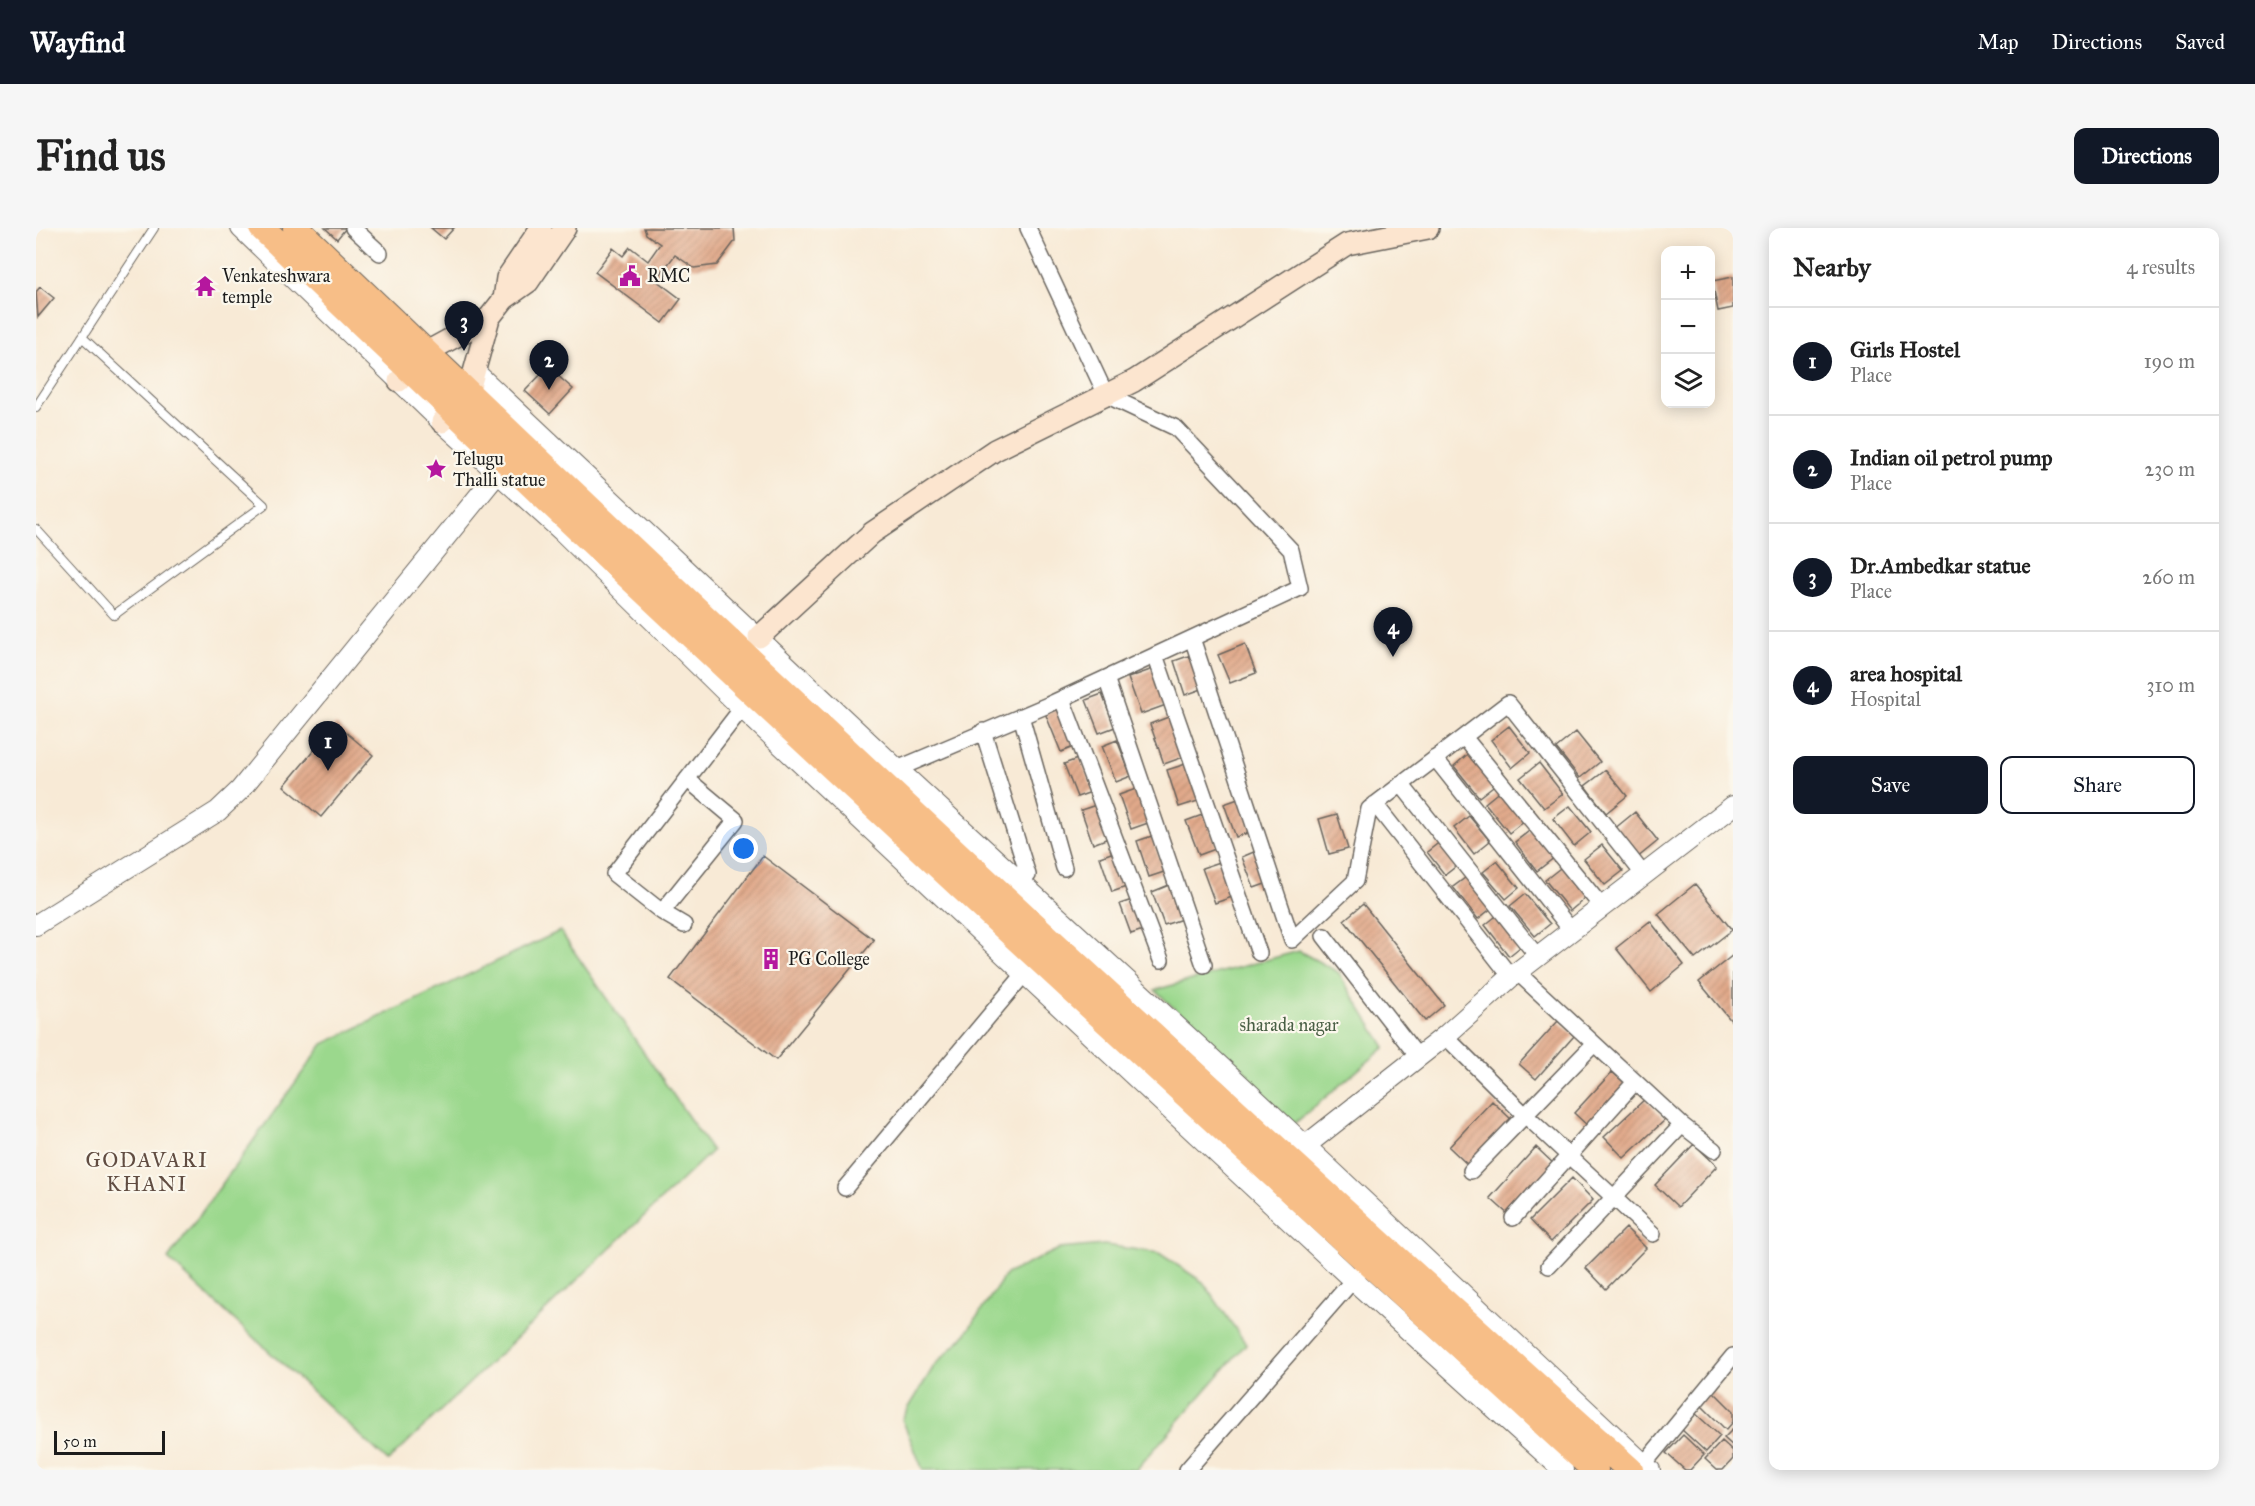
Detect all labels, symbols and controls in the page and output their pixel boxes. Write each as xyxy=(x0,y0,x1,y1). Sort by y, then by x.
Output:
text: Wayfind xyxy=(30,25,125,60)
text: Map xyxy=(1978,29,2019,55)
text: Directions xyxy=(2052,29,2142,55)
text: Saved xyxy=(2175,29,2225,55)
button: Directions xyxy=(2074,128,2219,184)
text: Find us xyxy=(36,130,166,182)
map controls xyxy=(1661,246,1715,408)
button: + xyxy=(1661,246,1715,300)
text: Nearby xyxy=(1793,251,1871,283)
text: 4 results xyxy=(2126,255,2195,279)
public building icon: RMC xyxy=(618,264,642,288)
place label: Venkateshwara temple xyxy=(221,265,331,308)
place label: RMC xyxy=(647,265,690,287)
temple icon: Venkateshwara temple xyxy=(193,274,217,298)
button: − xyxy=(1661,300,1715,354)
pin: 3 xyxy=(444,302,484,351)
text: Girls Hostel xyxy=(1850,336,1960,363)
pin: 2 xyxy=(530,340,568,390)
text: 1 xyxy=(1809,349,1816,373)
text: 190 m xyxy=(2144,349,2195,373)
button: layers xyxy=(1661,354,1715,408)
text: Place xyxy=(1850,363,1892,387)
text: Indian oil petrol pump xyxy=(1850,444,2053,471)
place label: Telugu Thalli statue xyxy=(453,448,546,491)
place icon: Telugu Thalli statue xyxy=(424,457,448,481)
text: 2 xyxy=(1808,457,1817,481)
text: 230 m xyxy=(2144,457,2195,481)
text: Place xyxy=(1850,471,1892,495)
text: Dr.Ambedkar statue xyxy=(1850,552,2031,579)
text: 3 xyxy=(1809,565,1817,589)
text: 260 m xyxy=(2142,565,2195,589)
text: Place xyxy=(1850,579,1892,603)
pin: 4 xyxy=(1374,608,1412,657)
text: area hospital xyxy=(1850,660,1962,687)
text: 4 xyxy=(1807,673,1818,697)
text: 310 m xyxy=(2146,673,2195,697)
text: Hospital xyxy=(1850,687,1921,711)
pin: 1 xyxy=(308,722,348,771)
button: Save xyxy=(1793,756,1988,814)
button: Share xyxy=(2000,756,2195,814)
your location xyxy=(729,834,758,863)
building icon: PG College xyxy=(759,947,783,971)
place label: PG College xyxy=(788,948,870,971)
park label: sharada nagar xyxy=(1239,1014,1339,1037)
district label: GODAVARI KHANI xyxy=(85,1147,209,1197)
scale bar xyxy=(54,1428,165,1456)
text: 50 m xyxy=(63,1432,97,1451)

